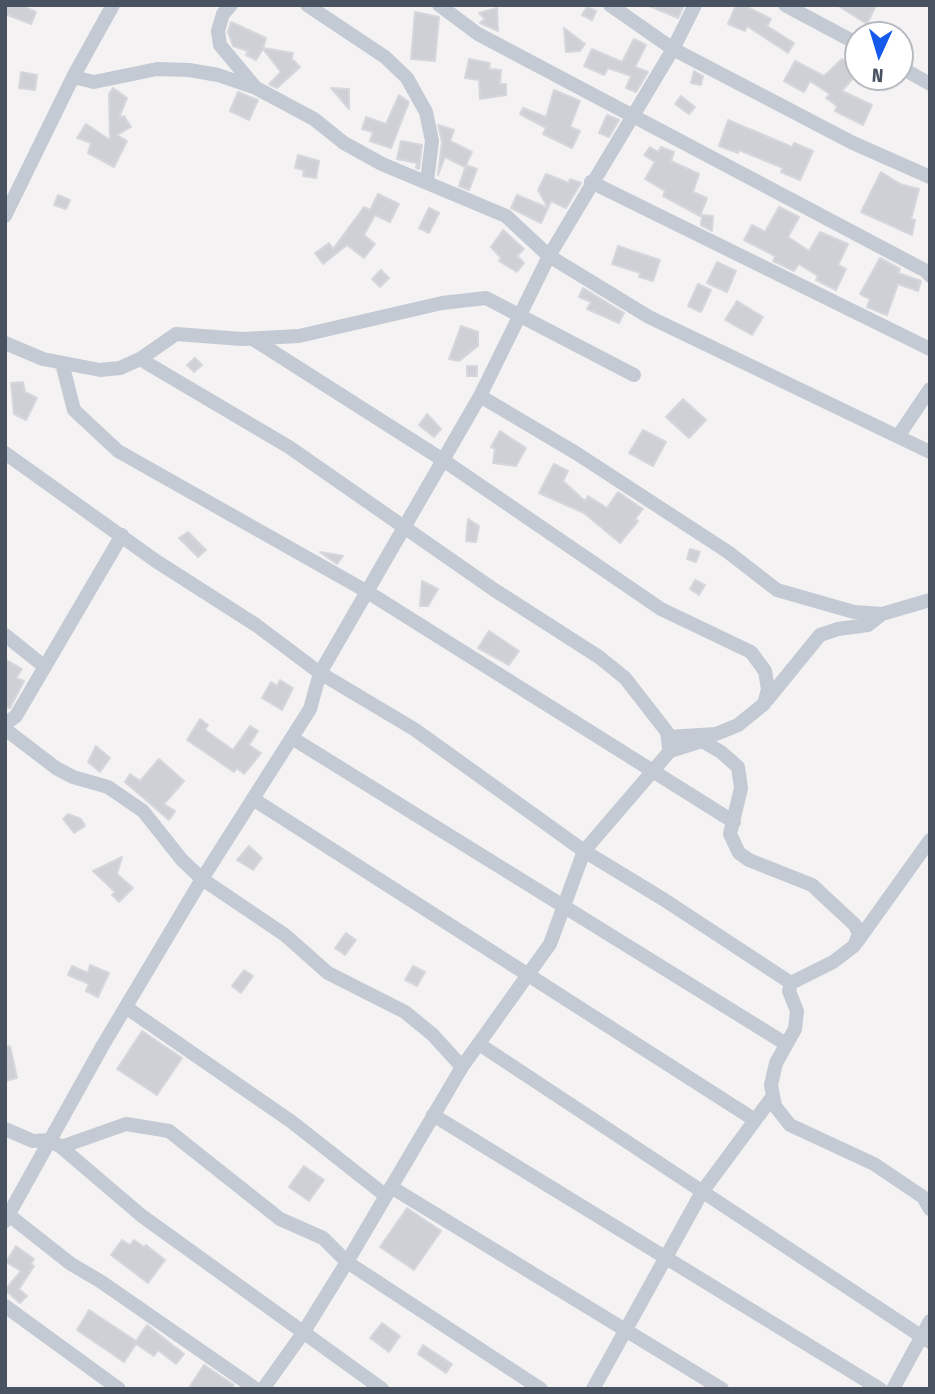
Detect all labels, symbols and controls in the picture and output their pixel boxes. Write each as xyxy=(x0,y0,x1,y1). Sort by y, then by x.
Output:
north arrow xyxy=(844,21,914,91)
text: N xyxy=(871,64,884,87)

